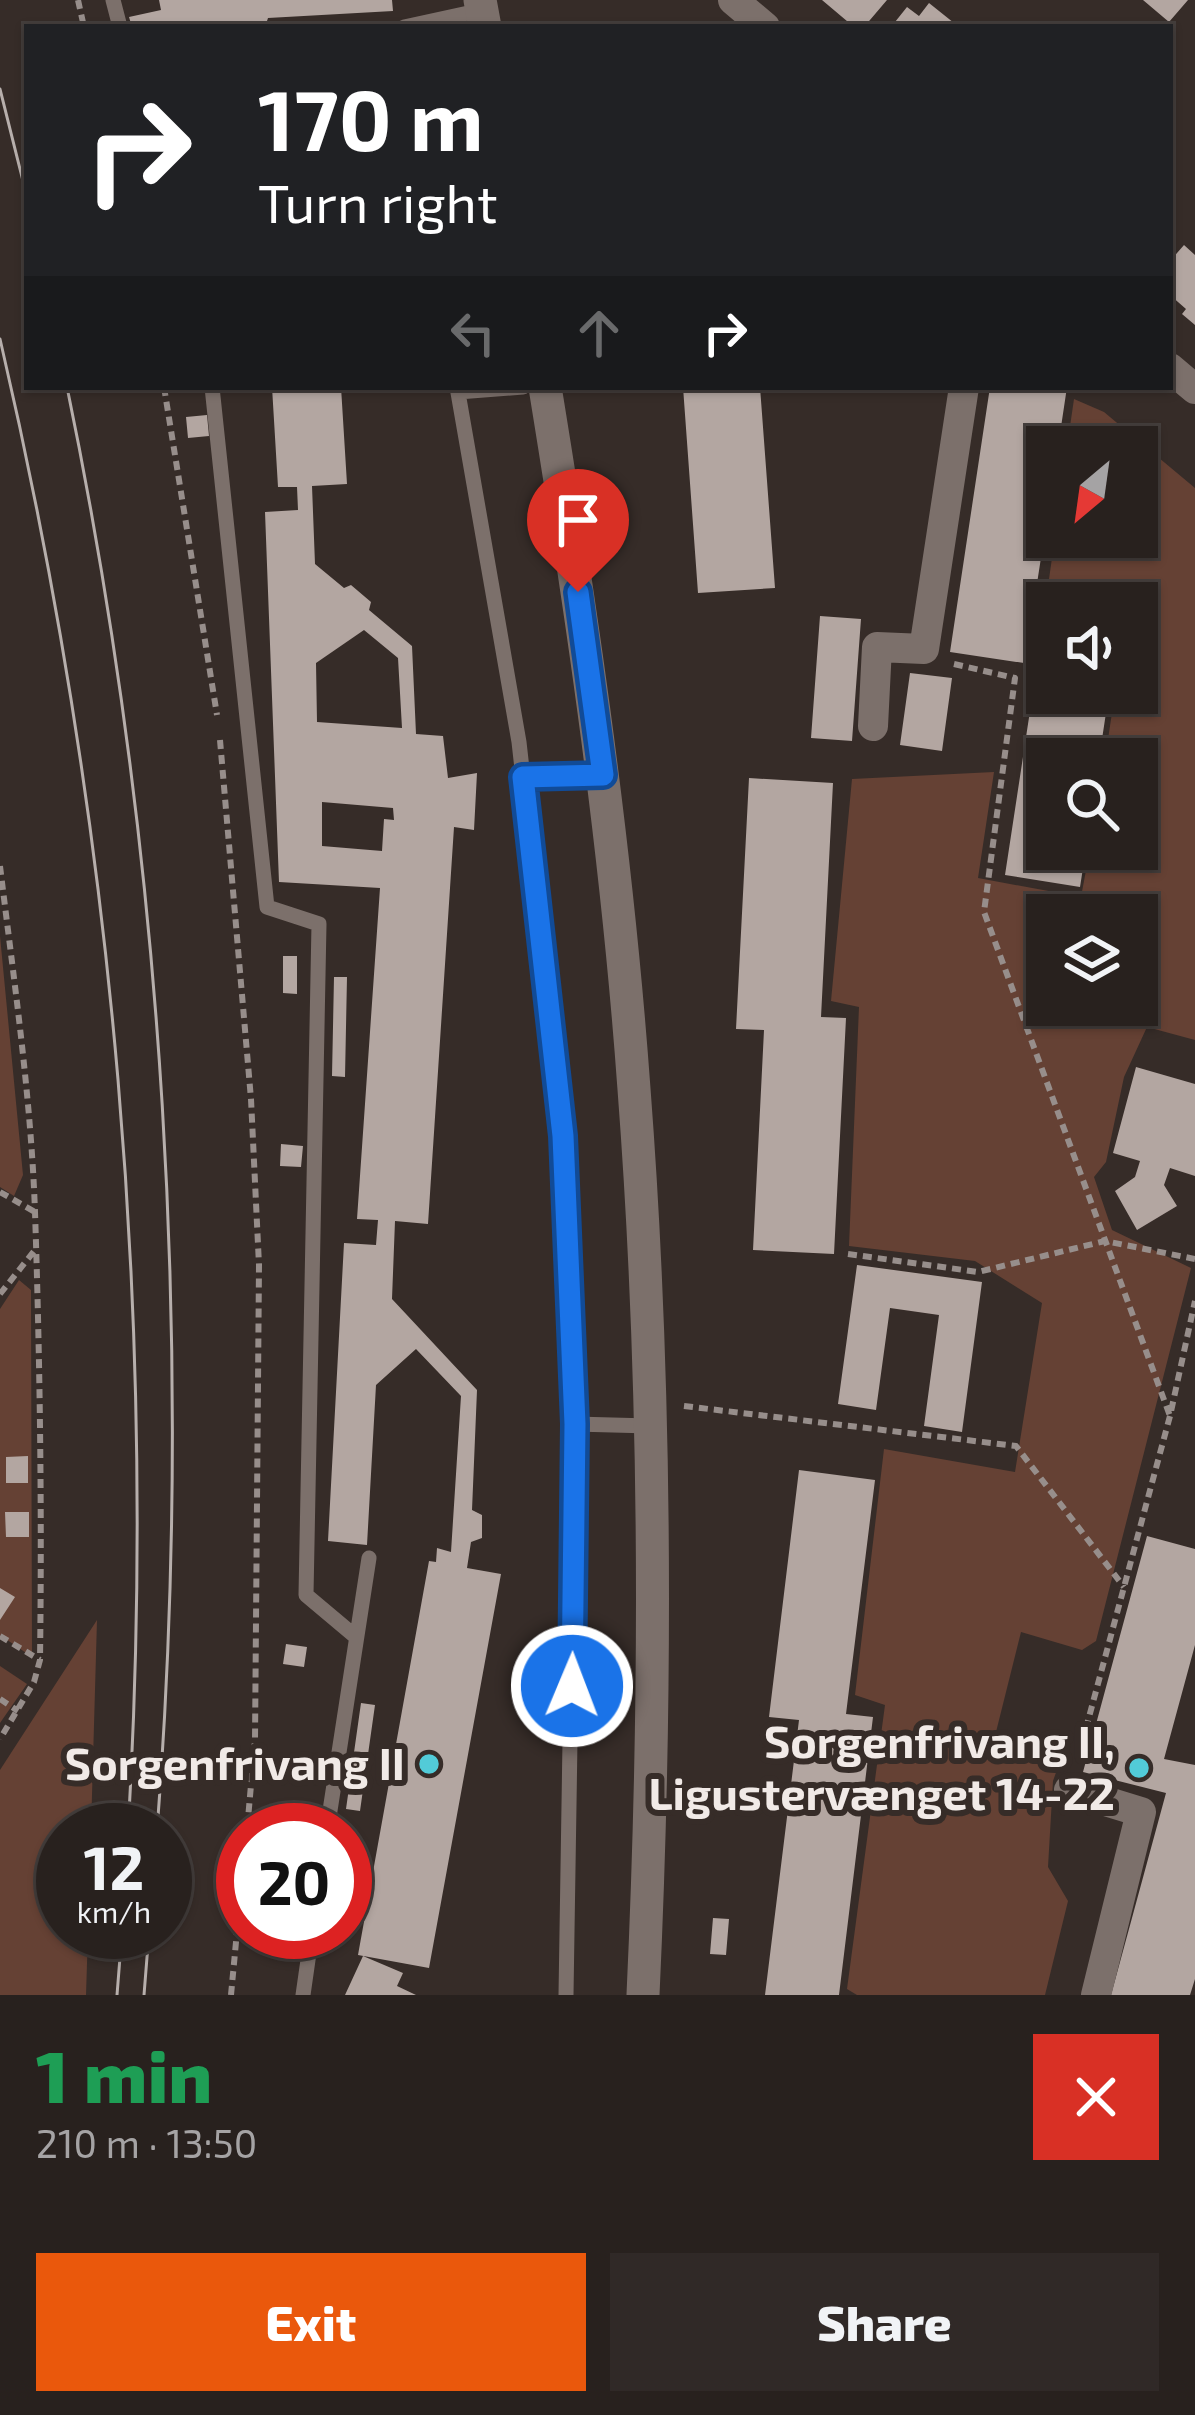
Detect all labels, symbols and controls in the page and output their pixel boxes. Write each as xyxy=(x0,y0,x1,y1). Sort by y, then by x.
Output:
text: 170 m xyxy=(258,67,484,168)
icon: right xyxy=(60,72,216,228)
text: Turn right xyxy=(258,169,498,234)
icon: left xyxy=(440,300,506,366)
icon: ahead xyxy=(566,300,632,366)
icon: right xyxy=(692,300,758,366)
north arrow xyxy=(1026,426,1158,558)
map controls xyxy=(1026,426,1158,1026)
pin xyxy=(527,469,629,592)
icon: arrive xyxy=(545,487,611,553)
button: sound xyxy=(1026,582,1158,714)
button: search xyxy=(1026,738,1158,870)
button: layers xyxy=(1026,894,1158,1026)
position arrow xyxy=(509,1623,635,1749)
place label: Sorgenfrivang II, Ligustervænget 14-22 xyxy=(648,1713,1115,1819)
place label: Sorgenfrivang II xyxy=(65,1735,405,1789)
marker: Sorgenfrivang II xyxy=(416,1751,442,1777)
marker: Sorgenfrivang II, Ligustervænget 14-22 xyxy=(1126,1755,1152,1781)
speed limit sign: 20 xyxy=(216,1803,372,1959)
text: 12 xyxy=(84,1830,144,1902)
text: km/h xyxy=(77,1893,151,1929)
text: 1 min xyxy=(36,2031,212,2117)
button: close xyxy=(1033,2034,1159,2160)
text: 210 m · 13:50 xyxy=(36,2119,257,2166)
button: Exit xyxy=(36,2253,586,2391)
button: Share xyxy=(610,2253,1159,2391)

